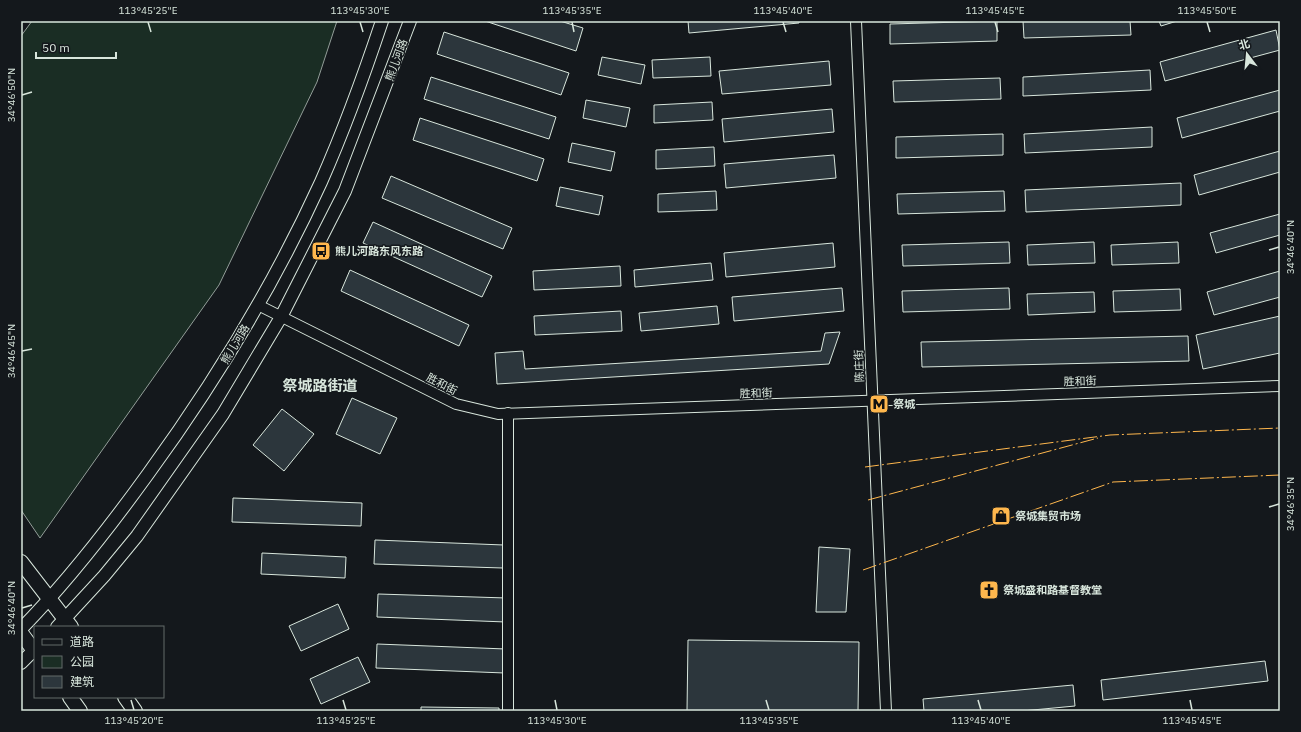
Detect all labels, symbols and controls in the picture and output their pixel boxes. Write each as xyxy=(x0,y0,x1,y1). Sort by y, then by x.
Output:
text: 113°45'25"E xyxy=(118,4,178,17)
text: 113°45'30"E xyxy=(330,4,390,17)
text: 113°45'35"E xyxy=(542,4,602,17)
text: 113°45'40"E xyxy=(753,4,813,17)
text: 113°45'45"E xyxy=(965,4,1025,17)
text: 113°45'50"E xyxy=(1177,4,1237,17)
scale bar xyxy=(36,34,116,60)
north arrow xyxy=(1227,34,1267,74)
text: 北 xyxy=(1237,36,1251,53)
street label: 熊儿河路 xyxy=(382,37,410,83)
text: 50 m xyxy=(42,40,70,55)
text: 34°46'50"N xyxy=(5,68,18,122)
text: 34°46'40"N xyxy=(1284,220,1297,274)
bus stop icon: 熊儿河路东风东路 xyxy=(310,240,332,262)
place label: 熊儿河路东风东路 xyxy=(335,244,424,258)
street label: 熊儿河路 xyxy=(218,322,252,366)
text: 34°46'45"N xyxy=(5,324,18,378)
street label: 陈庄街 xyxy=(851,349,867,383)
street label: 胜和街 xyxy=(424,370,460,398)
street label: 胜和街 xyxy=(1063,373,1097,389)
district label: 祭城路街道 xyxy=(282,376,358,395)
street label: 胜和街 xyxy=(739,385,773,401)
metro station icon: 祭城 xyxy=(868,393,890,415)
place label: 祭城 xyxy=(893,397,916,411)
text: 34°46'35"N xyxy=(1284,477,1297,531)
shop icon: 祭城集贸市场 xyxy=(990,505,1012,527)
place label: 祭城集贸市场 xyxy=(1015,509,1081,523)
church icon: 祭城盛和路基督教堂 xyxy=(978,579,1000,601)
text: 34°46'40"N xyxy=(5,581,18,635)
place label: 祭城盛和路基督教堂 xyxy=(1003,583,1102,597)
legend xyxy=(34,626,164,698)
text: 道路 xyxy=(70,634,94,649)
text: 公园 xyxy=(70,654,94,669)
text: 建筑 xyxy=(70,674,94,689)
text: 113°45'20"E xyxy=(104,714,164,727)
text: 113°45'25"E xyxy=(316,714,376,727)
text: 113°45'30"E xyxy=(527,714,587,727)
text: 113°45'35"E xyxy=(739,714,799,727)
text: 113°45'40"E xyxy=(951,714,1011,727)
text: 113°45'45"E xyxy=(1162,714,1222,727)

